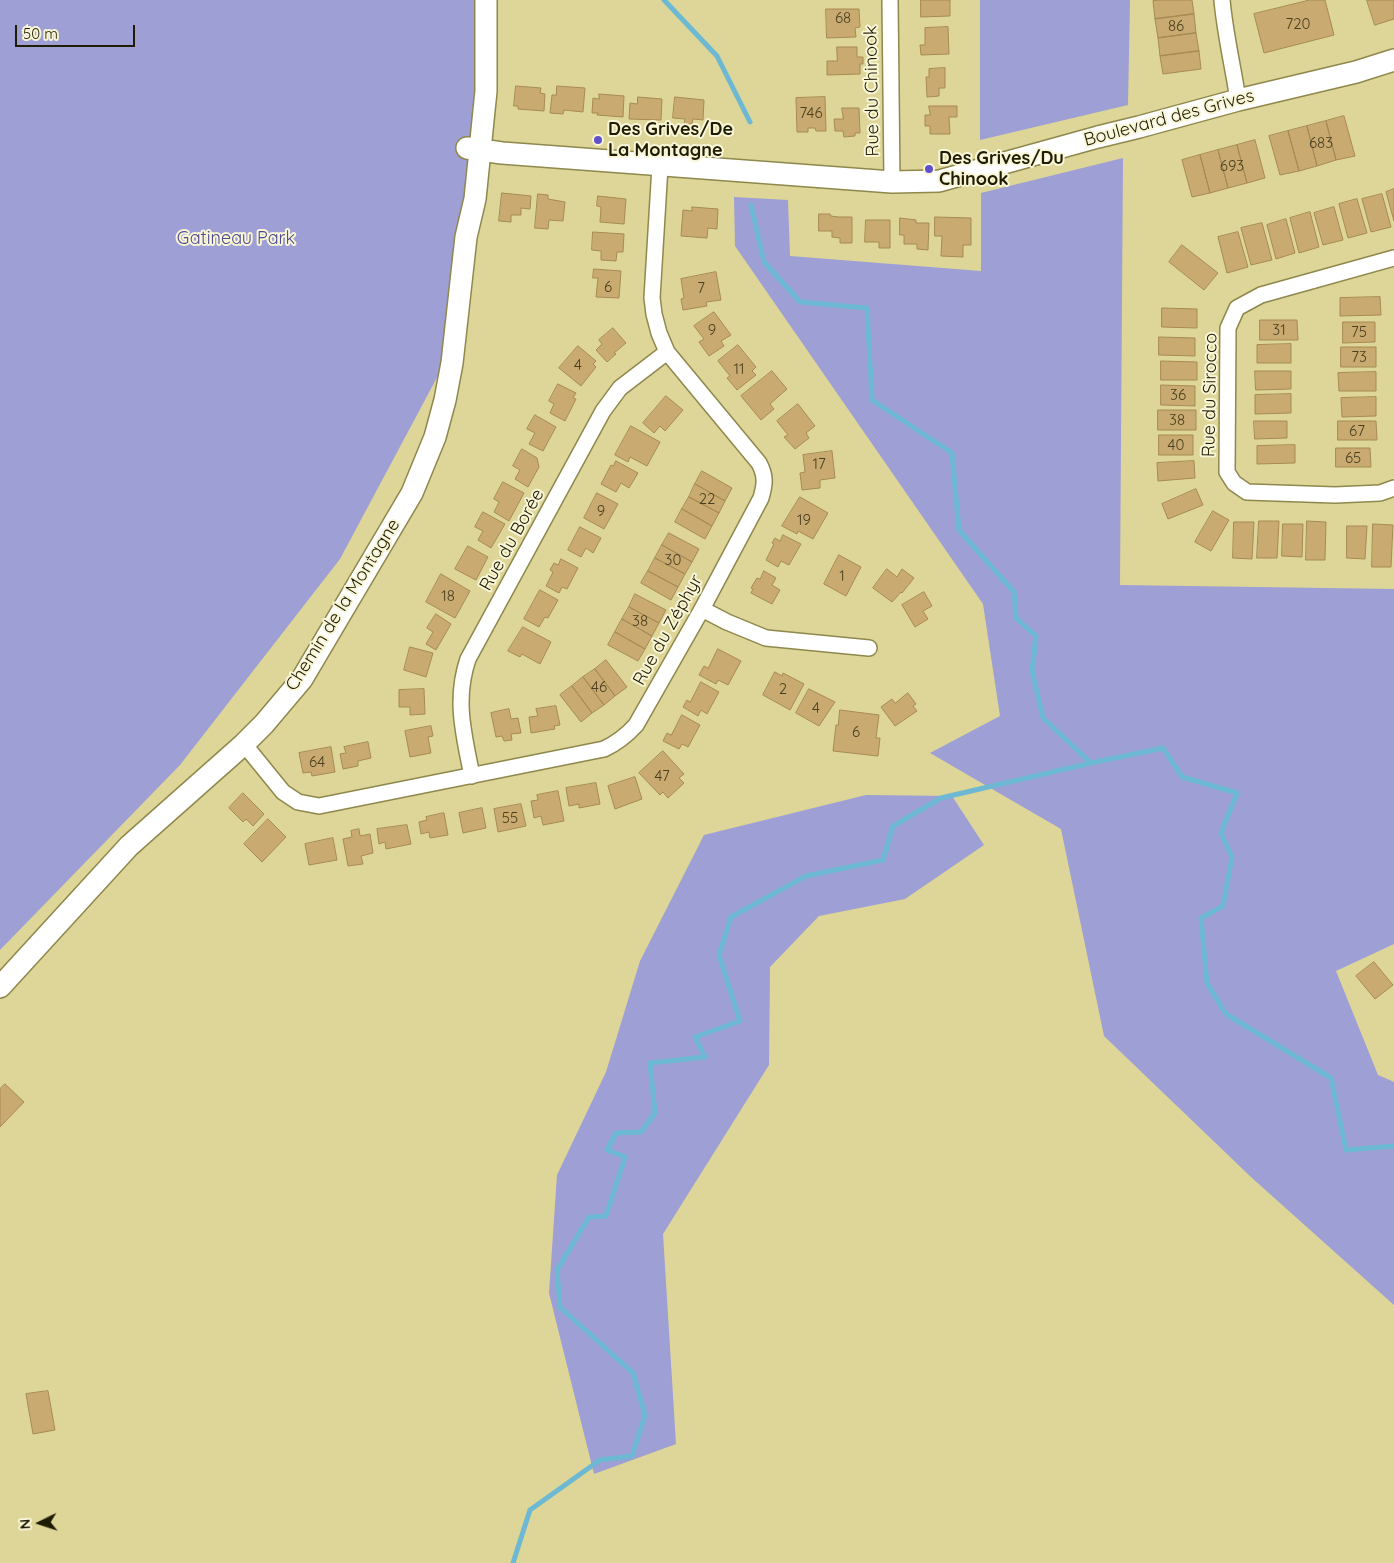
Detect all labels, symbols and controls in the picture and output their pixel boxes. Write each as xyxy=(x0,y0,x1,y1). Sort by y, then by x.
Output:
house number: 68 xyxy=(835,9,851,27)
scale bar xyxy=(18,15,138,47)
house number: 720 xyxy=(1286,15,1310,33)
house number: 86 xyxy=(1168,17,1184,35)
text: 50 m xyxy=(23,24,58,43)
street label: Rue du Chinook xyxy=(860,25,884,157)
street label: Boulevard des Grives xyxy=(1082,85,1256,151)
house number: 746 xyxy=(799,104,823,122)
place label: Des Grives/De La Montagne xyxy=(608,119,733,162)
marker: Des Grives/De La Montagne xyxy=(592,134,604,146)
house number: 683 xyxy=(1309,134,1333,152)
place label: Des Grives/Du Chinook xyxy=(939,148,1064,190)
house number: 693 xyxy=(1220,157,1244,175)
marker: Des Grives/Du Chinook xyxy=(923,163,935,175)
park label: Gatineau Park xyxy=(177,228,295,250)
house number: 6 xyxy=(604,278,612,296)
house number: 7 xyxy=(697,279,705,297)
house number: 9 xyxy=(708,321,716,339)
house number: 31 xyxy=(1272,321,1286,339)
house number: 75 xyxy=(1351,323,1367,341)
street label: Rue du Sirocco xyxy=(1198,333,1222,457)
house number: 73 xyxy=(1351,348,1367,366)
house number: 4 xyxy=(574,356,582,374)
house number: 11 xyxy=(733,360,745,378)
house number: 36 xyxy=(1170,386,1186,404)
house number: 38 xyxy=(1169,411,1185,429)
house number: 67 xyxy=(1349,422,1365,440)
house number: 40 xyxy=(1168,436,1184,454)
house number: 65 xyxy=(1345,449,1361,467)
house number: 17 xyxy=(812,455,826,473)
street label: Rue du Borée xyxy=(475,485,549,595)
house number: 22 xyxy=(699,490,715,508)
house number: 9 xyxy=(597,502,605,520)
house number: 19 xyxy=(797,511,811,529)
street label: Chemin de la Montagne xyxy=(281,515,405,695)
house number: 30 xyxy=(665,551,681,569)
house number: 1 xyxy=(839,567,845,585)
street label: Rue du Zéphyr xyxy=(629,571,707,689)
house number: 18 xyxy=(441,587,455,605)
house number: 38 xyxy=(632,612,648,630)
house number: 46 xyxy=(591,678,607,696)
house number: 2 xyxy=(779,680,787,698)
house number: 4 xyxy=(812,699,820,717)
house number: 6 xyxy=(852,723,860,741)
house number: 64 xyxy=(309,753,325,771)
house number: 47 xyxy=(654,767,670,785)
house number: 55 xyxy=(502,809,518,827)
north arrow xyxy=(15,1498,65,1548)
text: N xyxy=(16,1518,34,1530)

